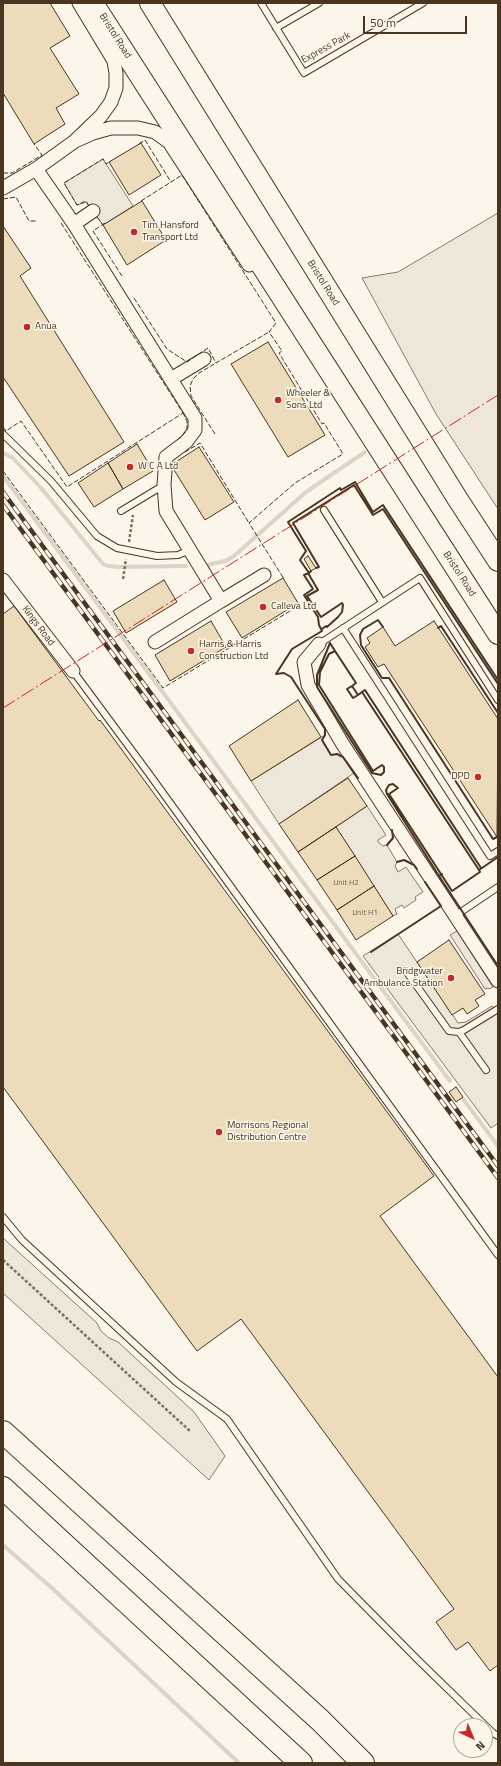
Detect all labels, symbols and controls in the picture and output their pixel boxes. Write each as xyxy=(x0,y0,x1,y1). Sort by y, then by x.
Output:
scale bar xyxy=(365,8,469,34)
street label: Bristol Road xyxy=(96,11,134,61)
text: 50 m xyxy=(370,13,396,32)
street label: Express Park xyxy=(299,30,353,66)
place label: Tim Hansford Transport Ltd xyxy=(142,220,199,244)
marker: Tim Hansford Transport Ltd xyxy=(129,227,139,237)
street label: Bristol Road xyxy=(304,258,342,308)
place label: Anua xyxy=(35,321,57,333)
marker: Anua xyxy=(22,322,32,332)
place label: Wheeler & Sons Ltd xyxy=(286,388,330,412)
marker: Wheeler & Sons Ltd xyxy=(273,395,283,405)
place label: W C A Ltd xyxy=(138,461,178,473)
marker: W C A Ltd xyxy=(125,462,135,472)
street label: Bristol Road xyxy=(440,549,478,599)
place label: Calleva Ltd xyxy=(271,601,316,613)
marker: Calleva Ltd xyxy=(258,602,268,612)
street label: Kings Road xyxy=(19,604,57,648)
place label: Harris & Harris Construction Ltd xyxy=(199,639,268,662)
marker: Harris & Harris Construction Ltd xyxy=(186,646,196,656)
place label: DPD xyxy=(451,771,470,783)
marker: DPD xyxy=(473,772,483,782)
house number: Unit H2 xyxy=(333,878,359,888)
house number: Unit H1 xyxy=(352,908,378,918)
place label: Bridgwater Ambulance Station xyxy=(364,966,443,990)
marker: Bridgwater Ambulance Station xyxy=(446,973,456,983)
place label: Morrisons Regional Distribution Centre xyxy=(227,1120,308,1144)
marker: Morrisons Regional Distribution Centre xyxy=(214,1127,224,1137)
north arrow xyxy=(453,1718,493,1758)
text: N xyxy=(472,1738,489,1754)

